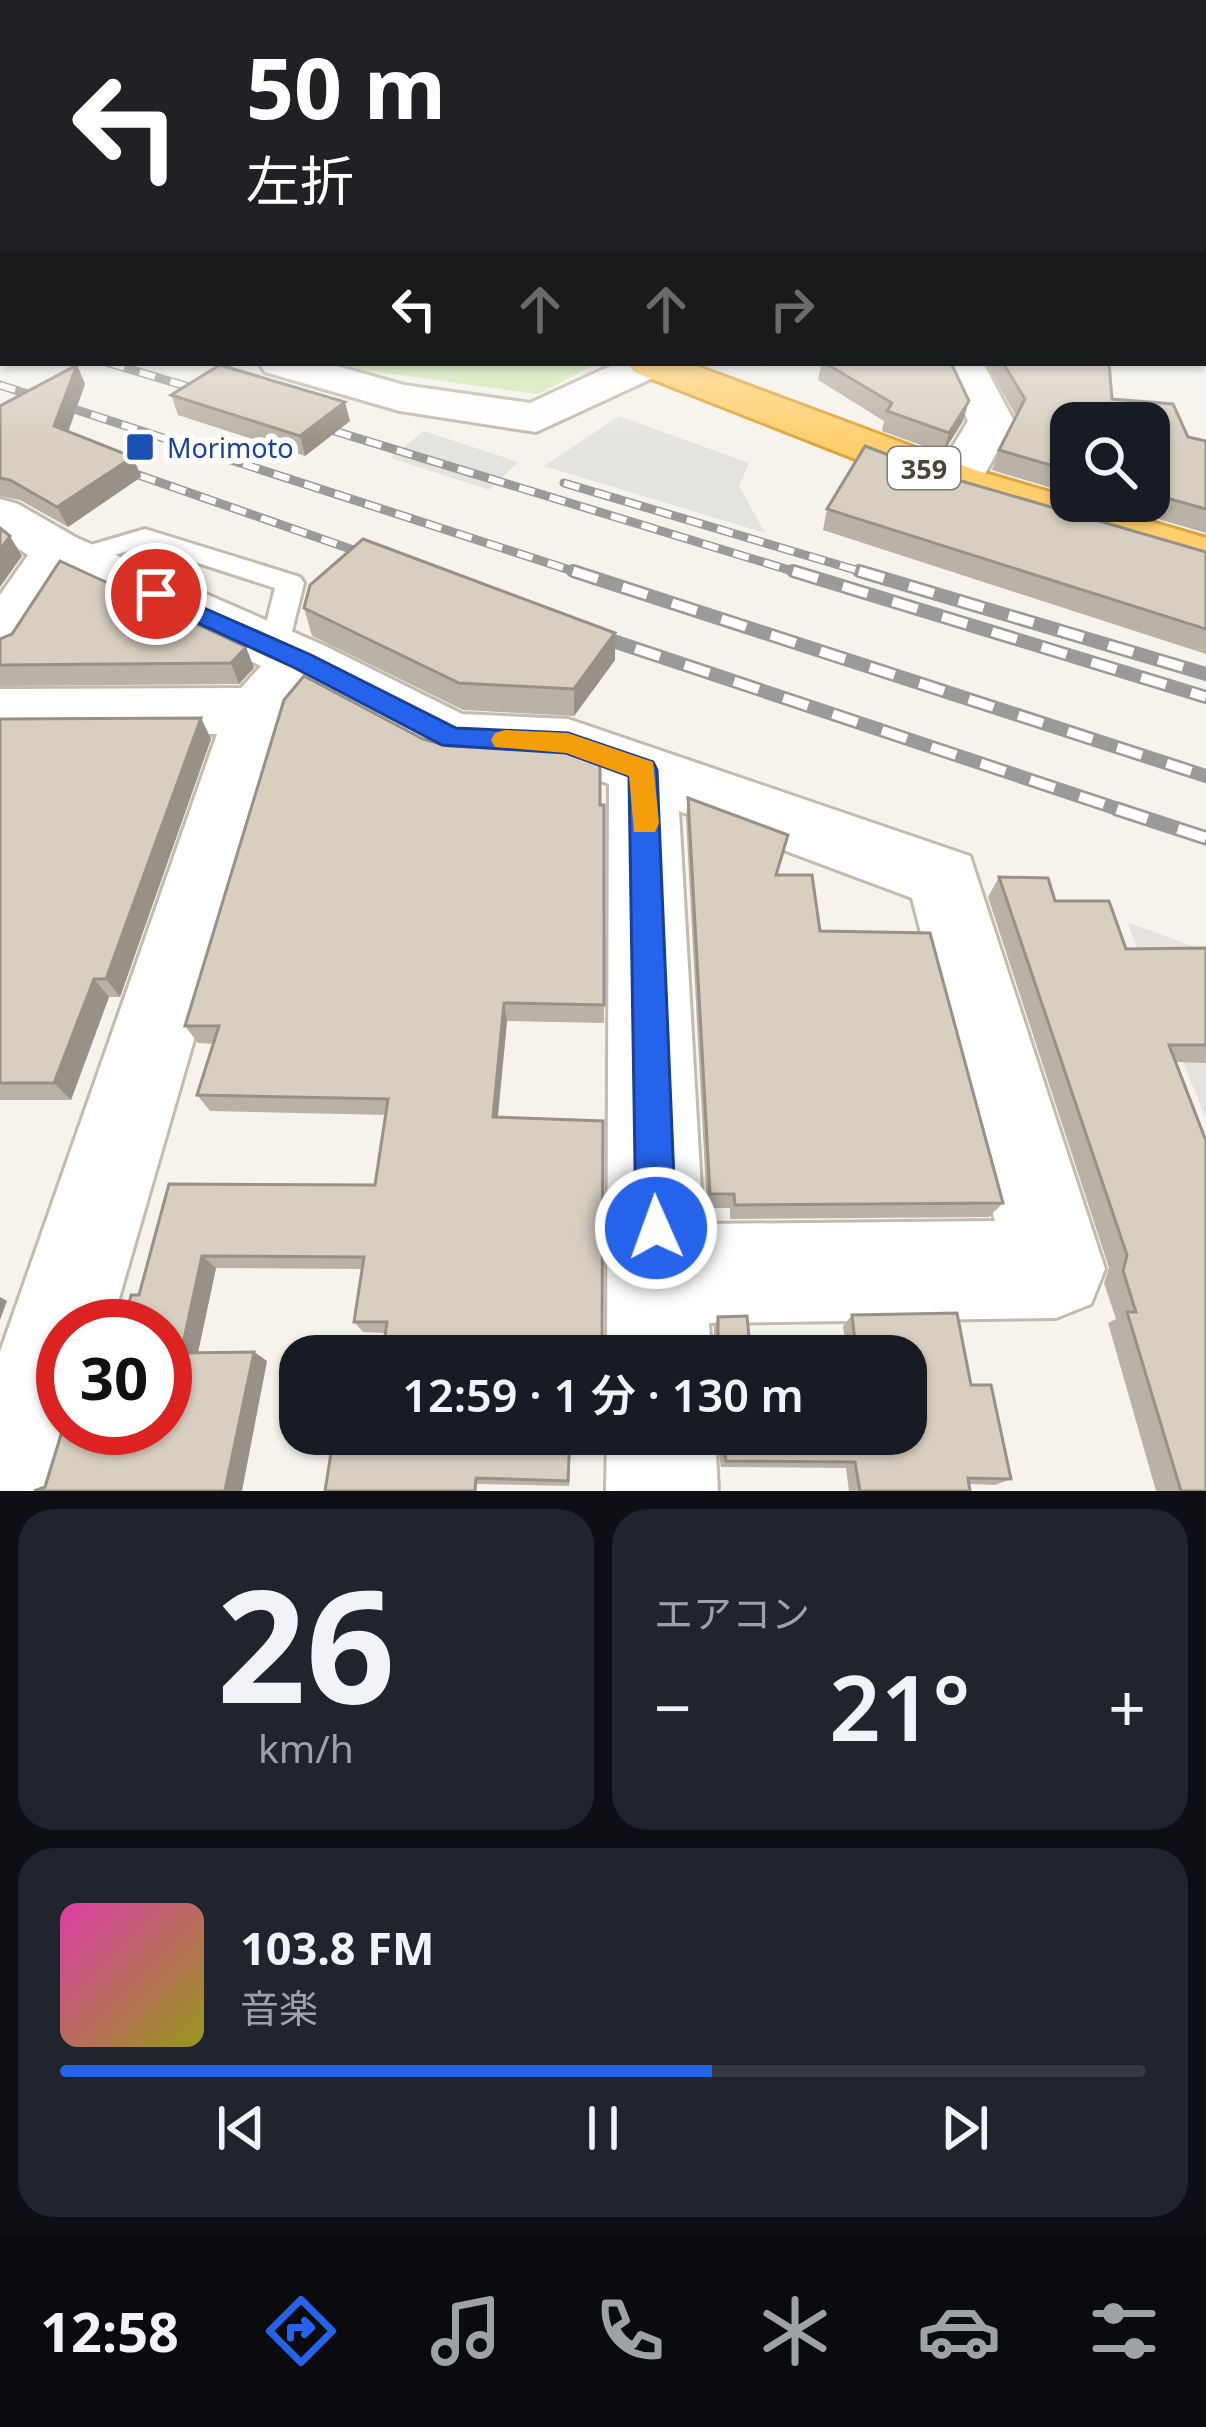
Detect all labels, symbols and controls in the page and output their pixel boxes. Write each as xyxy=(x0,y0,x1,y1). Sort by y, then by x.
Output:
text: 50 m xyxy=(246,29,446,144)
icon: left xyxy=(48,48,204,204)
text: 左折 xyxy=(246,143,354,217)
icon: left xyxy=(381,276,447,342)
icon: ahead xyxy=(507,276,573,342)
icon: ahead xyxy=(633,276,699,342)
icon: right xyxy=(759,276,825,342)
map controls xyxy=(1050,402,1170,522)
button: search xyxy=(1050,402,1170,522)
place label: Morimoto xyxy=(167,429,294,466)
marker: Morimoto xyxy=(124,431,156,463)
road number: 359 xyxy=(888,447,960,489)
pin xyxy=(105,543,207,645)
icon: arrive xyxy=(123,561,189,627)
position arrow xyxy=(593,1165,719,1291)
speed limit sign: 30 xyxy=(36,1299,192,1455)
text: 12:59 · 1 分 · 130 m xyxy=(402,1364,804,1425)
text: 26 xyxy=(217,1536,395,1749)
text: エアコン xyxy=(654,1586,810,1639)
text: 21° xyxy=(829,1645,971,1767)
text: − xyxy=(654,1661,692,1751)
text: + xyxy=(1108,1661,1146,1751)
text: km/h xyxy=(258,1721,354,1774)
text: 103.8 FM xyxy=(240,1917,434,1978)
text: 音楽 xyxy=(240,1981,318,2034)
icon: previous xyxy=(208,2095,274,2161)
icon: pause xyxy=(570,2095,636,2161)
icon: next xyxy=(932,2095,998,2161)
icon: directions xyxy=(259,2289,343,2373)
icon: music xyxy=(424,2289,508,2373)
icon: phone xyxy=(588,2289,672,2373)
icon: climate xyxy=(753,2289,837,2373)
icon: car xyxy=(917,2289,1001,2373)
icon: filters xyxy=(1082,2289,1166,2373)
text: 12:58 xyxy=(40,2294,179,2368)

